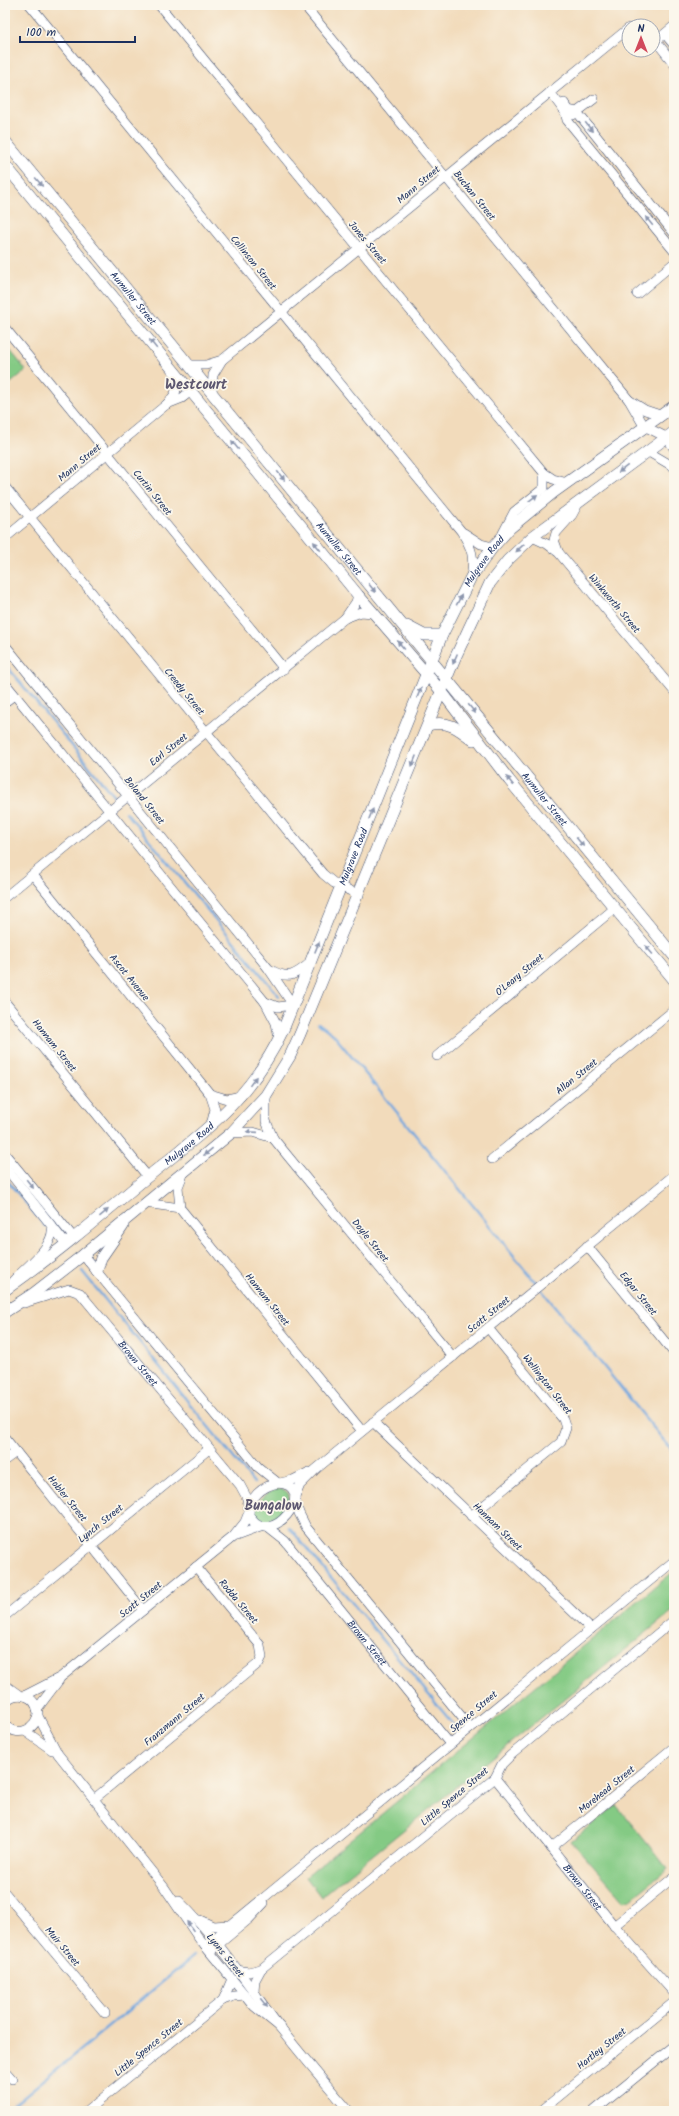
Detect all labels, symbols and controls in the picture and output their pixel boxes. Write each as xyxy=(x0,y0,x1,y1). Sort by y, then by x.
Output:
scale bar xyxy=(20,18,135,44)
north arrow xyxy=(621,18,661,58)
text: N xyxy=(638,20,645,38)
text: 100 m xyxy=(26,23,57,42)
one-way arrow xyxy=(585,121,593,132)
street label: Mann Street xyxy=(393,162,444,208)
street label: Buchan Street xyxy=(449,167,500,224)
one-way arrow xyxy=(34,177,43,187)
one-way arrow xyxy=(645,216,654,227)
street label: Jones Street xyxy=(344,217,390,268)
street label: Collinson Street xyxy=(226,232,280,294)
street label: Aumuller Street xyxy=(106,268,160,329)
one-way arrow xyxy=(148,339,157,350)
district label: Westcourt xyxy=(165,374,228,396)
street label: Mann Street xyxy=(54,440,105,486)
one-way arrow xyxy=(231,440,239,450)
one-way arrow xyxy=(618,464,629,473)
street label: Curtin Street xyxy=(129,466,176,519)
one-way arrow xyxy=(276,471,285,482)
one-way arrow xyxy=(527,494,538,502)
street label: Aumuller Street xyxy=(312,518,366,580)
street label: Mulgrave Road xyxy=(460,532,509,590)
one-way arrow xyxy=(313,540,322,551)
one-way arrow xyxy=(515,543,525,553)
street label: Winkworth Street xyxy=(585,570,644,637)
one-way arrow xyxy=(367,583,376,593)
one-way arrow xyxy=(456,594,462,606)
one-way arrow xyxy=(397,639,406,650)
one-way arrow xyxy=(452,653,458,664)
street label: Creedy Street xyxy=(160,664,209,719)
one-way arrow xyxy=(417,687,423,699)
one-way arrow xyxy=(467,703,476,714)
street label: Earl Street xyxy=(146,729,192,770)
one-way arrow xyxy=(410,755,416,767)
street label: Aumuller Street xyxy=(517,769,571,830)
street label: Boland Street xyxy=(120,773,169,828)
one-way arrow xyxy=(506,776,515,787)
one-way arrow xyxy=(369,808,375,820)
street label: Mulgrave Road xyxy=(335,825,373,888)
one-way arrow xyxy=(576,837,585,847)
one-way arrow xyxy=(314,941,320,953)
one-way arrow xyxy=(645,944,654,955)
street label: O'Leary Street xyxy=(492,949,548,1000)
street label: Ascot Avenue xyxy=(105,951,154,1005)
street label: Hannam Street xyxy=(28,1016,81,1076)
street label: Allan Street xyxy=(552,1055,601,1099)
one-way arrow xyxy=(249,1076,258,1087)
street label: Mulgrave Road xyxy=(161,1118,219,1170)
one-way arrow xyxy=(246,1129,258,1136)
one-way arrow xyxy=(203,1147,214,1156)
one-way arrow xyxy=(25,1179,34,1190)
one-way arrow xyxy=(99,1209,109,1218)
street label: Doyle Street xyxy=(348,1215,393,1266)
street label: Edgar Street xyxy=(615,1268,661,1319)
street label: Hannam Street xyxy=(241,1270,294,1330)
street label: Scott Street xyxy=(464,1292,514,1337)
street label: Brown Street xyxy=(114,1337,162,1390)
street label: Wellington Street xyxy=(519,1351,576,1418)
street label: Hobler Street xyxy=(43,1472,91,1526)
district label: Bungalow xyxy=(244,1495,303,1517)
street label: Hannam Street xyxy=(469,1499,526,1555)
street label: Lynch Street xyxy=(74,1500,127,1547)
street label: Rodda Street xyxy=(215,1576,262,1628)
street label: Scott Street xyxy=(116,1577,166,1622)
street label: Brown Street xyxy=(343,1616,391,1670)
street label: Spence Street xyxy=(446,1687,501,1737)
street label: Franzmann Street xyxy=(141,1689,209,1750)
street label: Morehead Street xyxy=(575,1762,639,1818)
street label: Little Spence Street xyxy=(417,1763,492,1830)
street label: Brown Street xyxy=(558,1861,606,1914)
one-way arrow xyxy=(186,1921,194,1931)
street label: Muir Street xyxy=(41,1923,84,1970)
street label: Lyons Street xyxy=(202,1930,248,1982)
one-way arrow xyxy=(260,1998,268,2009)
street label: Little Spence Street xyxy=(111,2015,187,2081)
street label: Hartley Street xyxy=(573,2024,630,2074)

